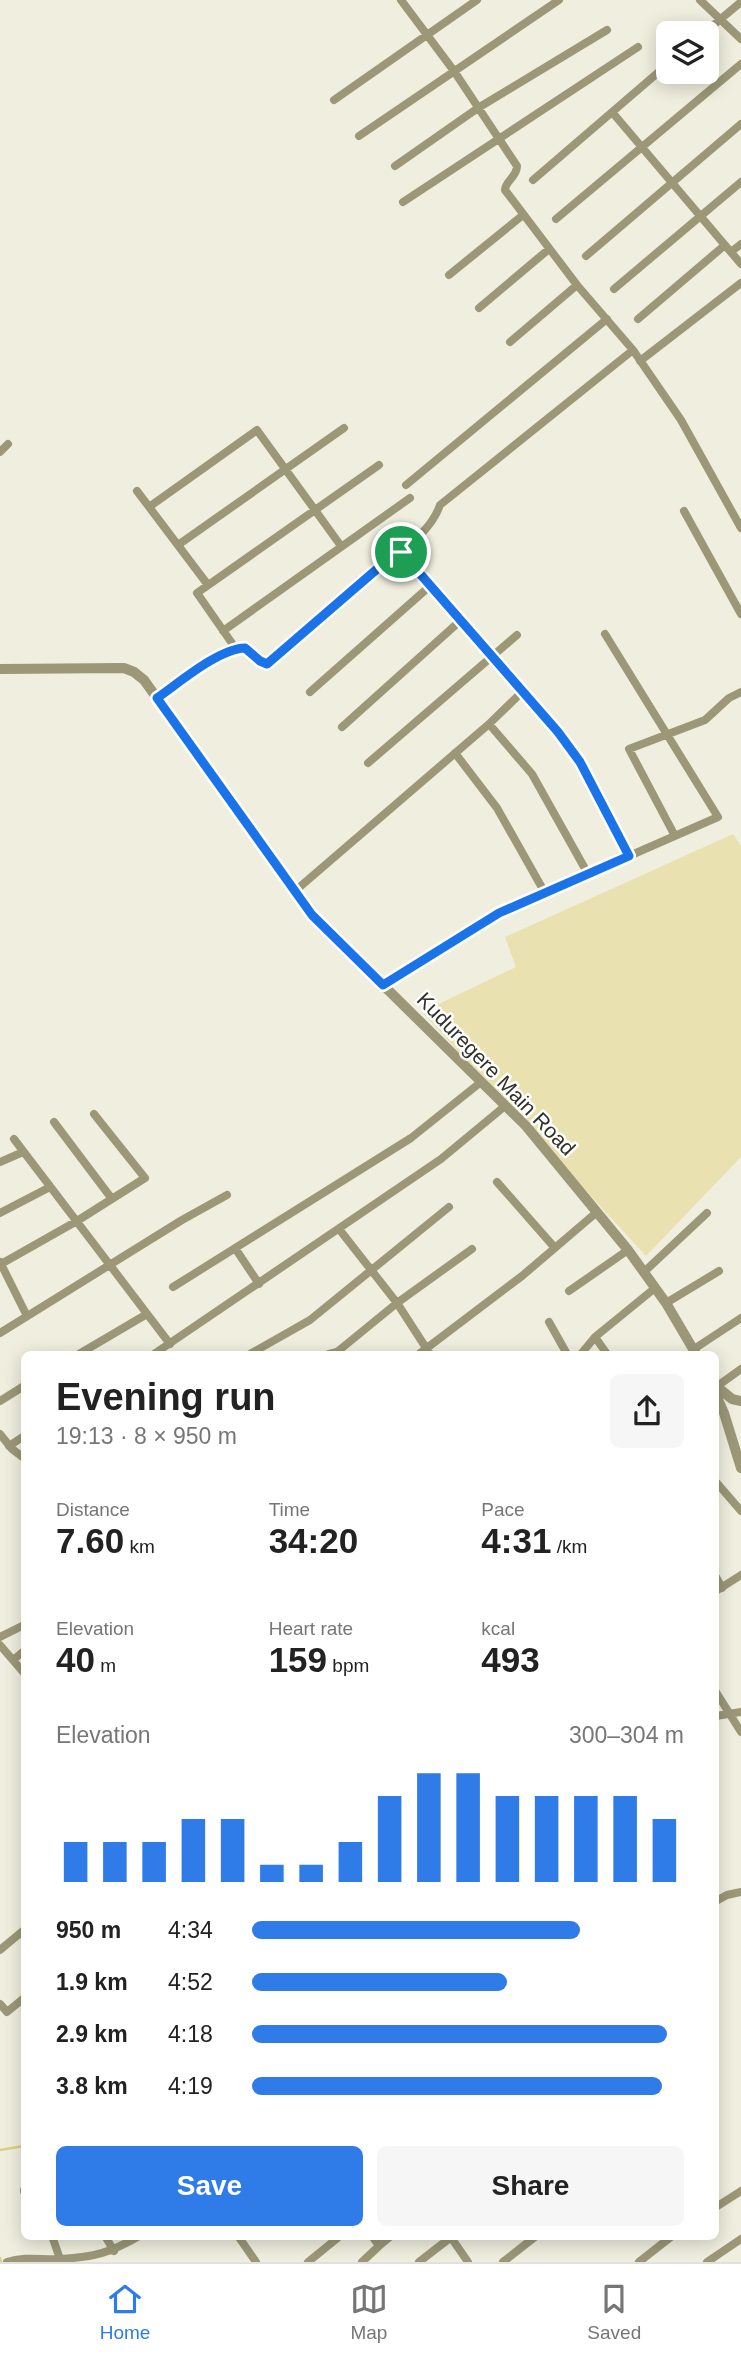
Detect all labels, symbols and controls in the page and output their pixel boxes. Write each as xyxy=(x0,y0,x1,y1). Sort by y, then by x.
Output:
map controls xyxy=(656,21,719,84)
button: layers xyxy=(656,21,719,84)
pin xyxy=(371,522,431,582)
icon: arrive xyxy=(382,533,420,571)
street label: Kuduregere Main Road xyxy=(413,988,580,1160)
button: share xyxy=(610,1374,684,1448)
text: Evening run xyxy=(56,1376,276,1418)
text: 19:13 · 8 × 950 m xyxy=(56,1423,237,1449)
text: Distance xyxy=(56,1499,130,1520)
text: Time xyxy=(269,1499,310,1520)
text: Pace xyxy=(481,1499,525,1520)
text: 7.60 xyxy=(56,1521,124,1560)
text: 34:20 xyxy=(269,1521,358,1560)
text: 4:31 xyxy=(481,1521,551,1560)
text: km xyxy=(124,1536,155,1557)
text: /km xyxy=(551,1536,587,1557)
text: Elevation xyxy=(56,1618,134,1639)
text: Heart rate xyxy=(269,1618,353,1639)
text: kcal xyxy=(481,1618,515,1639)
text: 40 xyxy=(56,1640,95,1679)
text: 159 xyxy=(269,1640,327,1679)
text: 493 xyxy=(481,1640,540,1679)
text: m xyxy=(95,1655,116,1676)
text: bpm xyxy=(327,1655,369,1676)
text: Elevation xyxy=(56,1722,151,1748)
text: 300–304 m xyxy=(569,1722,684,1748)
text: 950 m xyxy=(56,1917,121,1943)
text: 4:34 xyxy=(168,1917,213,1943)
text: 1.9 km xyxy=(56,1969,128,1995)
text: 4:52 xyxy=(168,1969,213,1995)
text: 2.9 km xyxy=(56,2021,128,2047)
text: 4:18 xyxy=(168,2021,213,2047)
text: 3.8 km xyxy=(56,2073,128,2099)
text: 4:19 xyxy=(168,2073,213,2099)
button: Save xyxy=(56,2146,363,2226)
button: Share xyxy=(377,2146,684,2226)
tab: Home xyxy=(100,2280,150,2344)
tab: Map xyxy=(350,2280,388,2344)
tab: Saved xyxy=(587,2280,641,2344)

